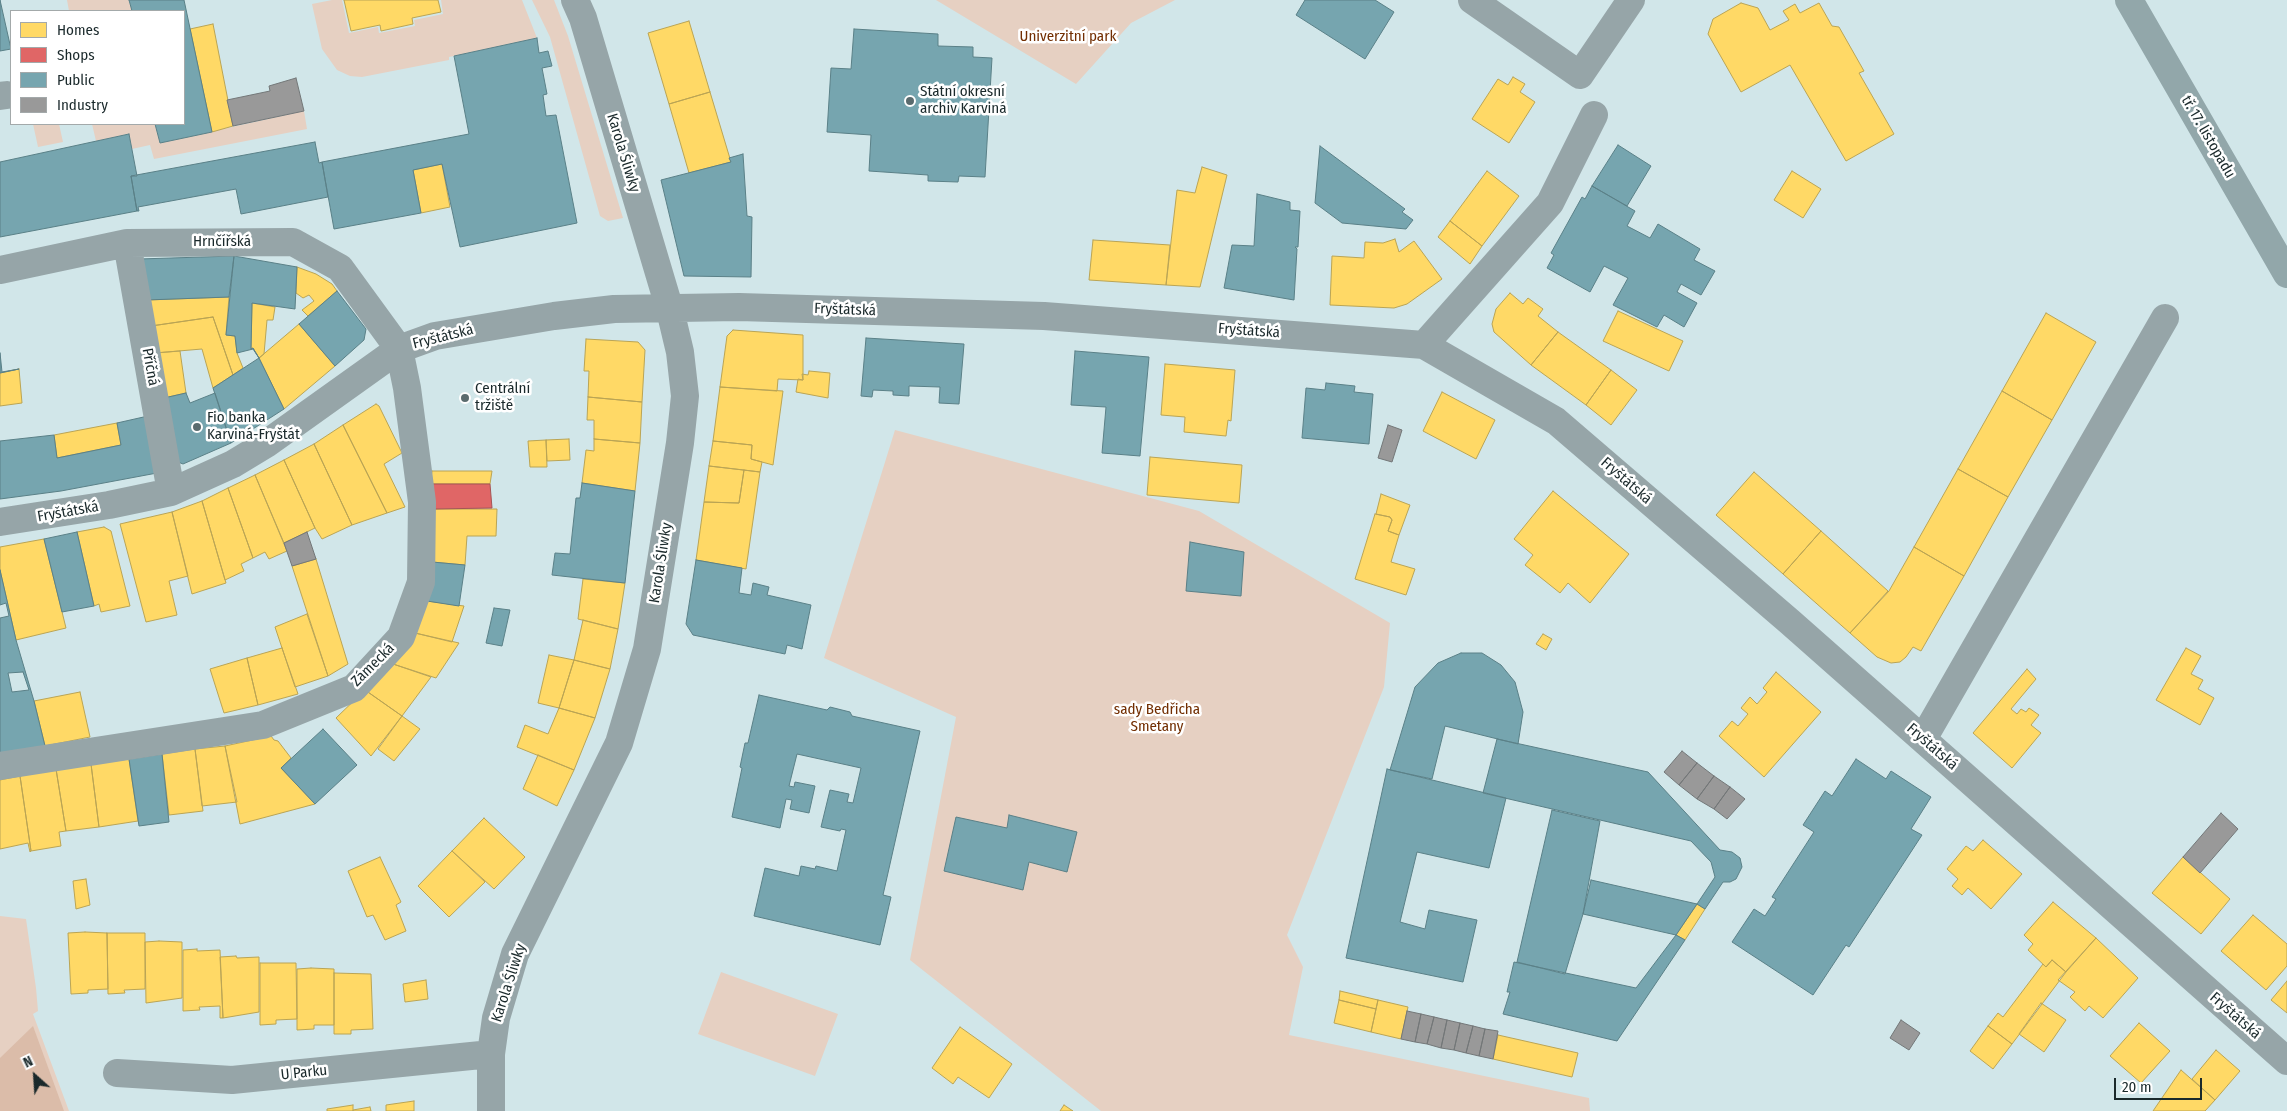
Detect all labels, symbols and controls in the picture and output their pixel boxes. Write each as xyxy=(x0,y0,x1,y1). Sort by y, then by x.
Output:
legend xyxy=(10,10,185,125)
text: Homes xyxy=(57,21,99,39)
park label: Univerzitní park xyxy=(1020,28,1116,46)
text: Shops xyxy=(57,46,95,64)
text: Public xyxy=(57,71,94,89)
place label: Státní okresní archiv Karviná xyxy=(920,83,1007,118)
street label: tř. 17. listopadu xyxy=(2177,93,2239,181)
marker: Státní okresní archiv Karviná xyxy=(904,95,916,107)
text: Industry xyxy=(57,96,108,114)
street label: Karola Śliwky xyxy=(603,111,643,195)
street label: Hrnčířská xyxy=(193,233,251,251)
street label: Fryštátská xyxy=(814,300,876,320)
street label: Fryštátská xyxy=(1218,320,1280,342)
street label: Fryštátská xyxy=(411,321,475,353)
street label: Příčná xyxy=(138,347,162,387)
place label: Centrální tržiště xyxy=(475,380,530,415)
marker: Centrální tržiště xyxy=(459,392,471,404)
place label: Fio banka Karviná-Fryštát xyxy=(207,409,300,444)
marker: Fio banka Karviná-Fryštát xyxy=(191,421,203,433)
street label: Fryštátská xyxy=(1597,454,1655,508)
street label: Fryštátská xyxy=(36,498,100,526)
street label: Karola Śliwky xyxy=(646,521,676,605)
street label: Zámecká xyxy=(348,640,398,690)
park label: sady Bedřicha Smetany xyxy=(1114,701,1200,736)
street label: Fryštátská xyxy=(1903,720,1961,774)
street label: Karola Śliwky xyxy=(488,942,530,1024)
street label: Fryštátská xyxy=(2206,989,2264,1043)
north arrow xyxy=(10,1051,60,1101)
text: N xyxy=(21,1053,36,1072)
street label: U Parku xyxy=(280,1062,328,1084)
scale bar xyxy=(2117,1068,2204,1100)
text: 20 m xyxy=(2122,1078,2152,1096)

